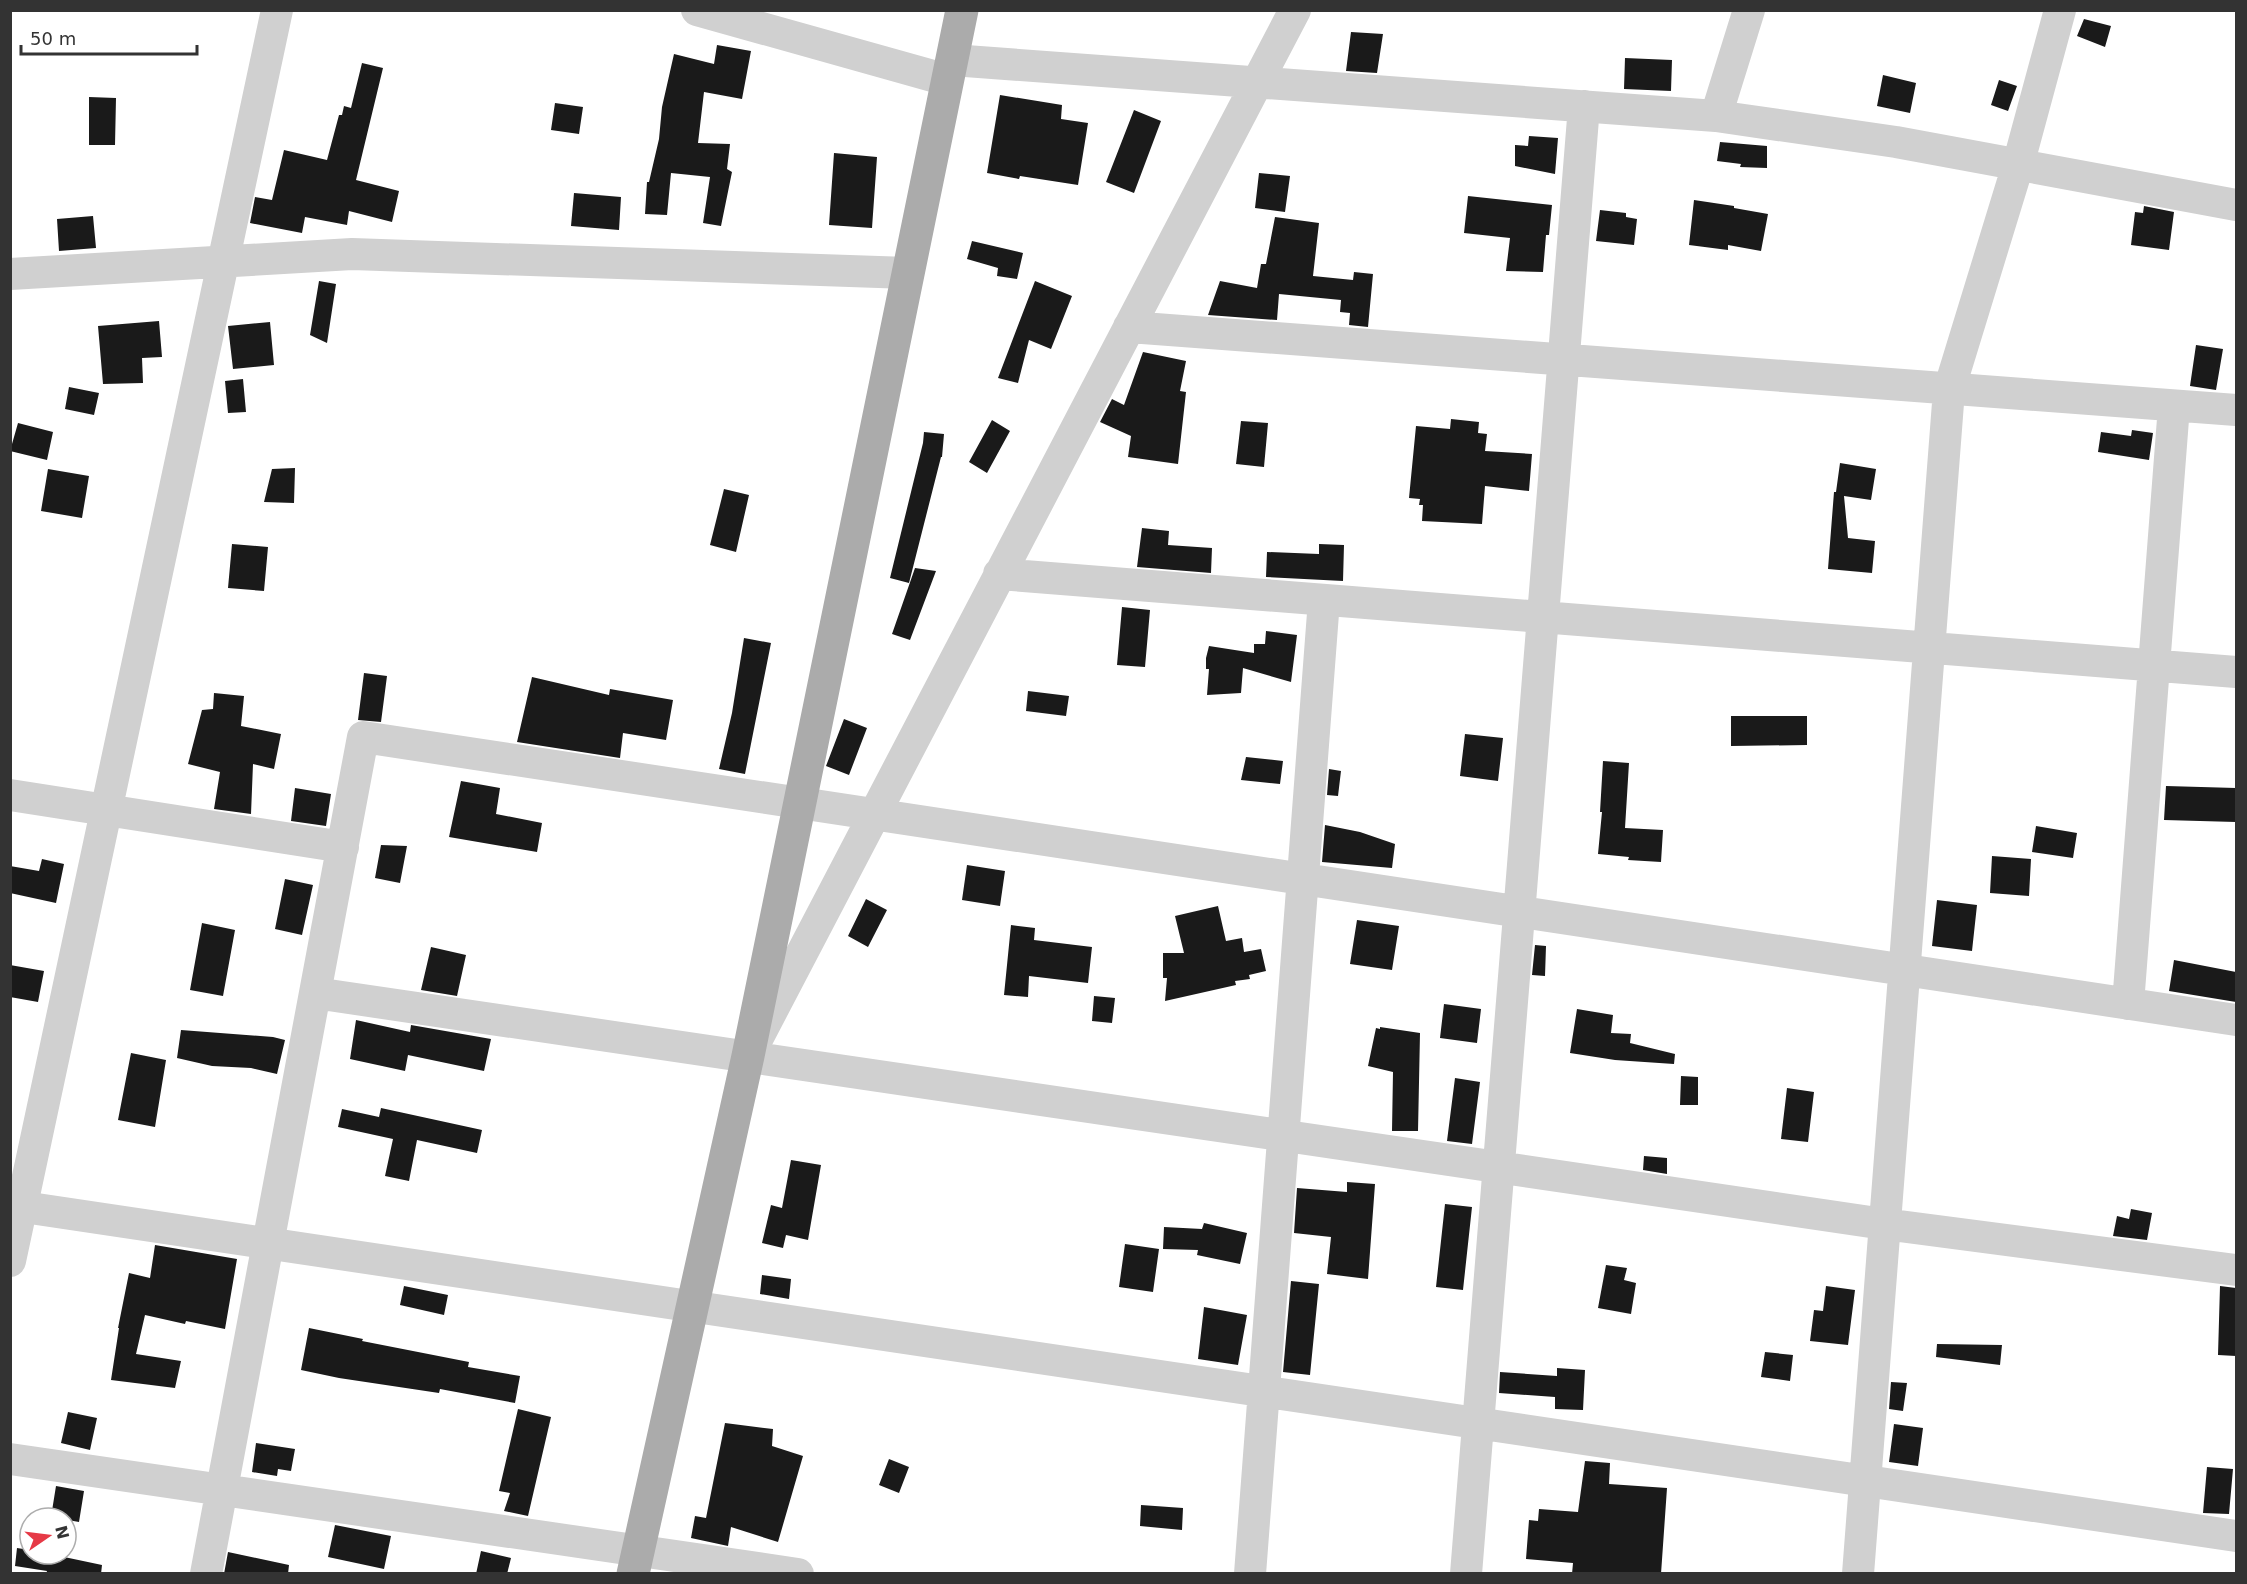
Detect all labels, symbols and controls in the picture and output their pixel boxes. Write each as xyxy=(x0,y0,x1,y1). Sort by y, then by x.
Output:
scale bar xyxy=(21,18,196,56)
text: 50 m xyxy=(30,28,76,49)
north arrow xyxy=(18,1506,78,1566)
text: N xyxy=(51,1524,73,1541)

